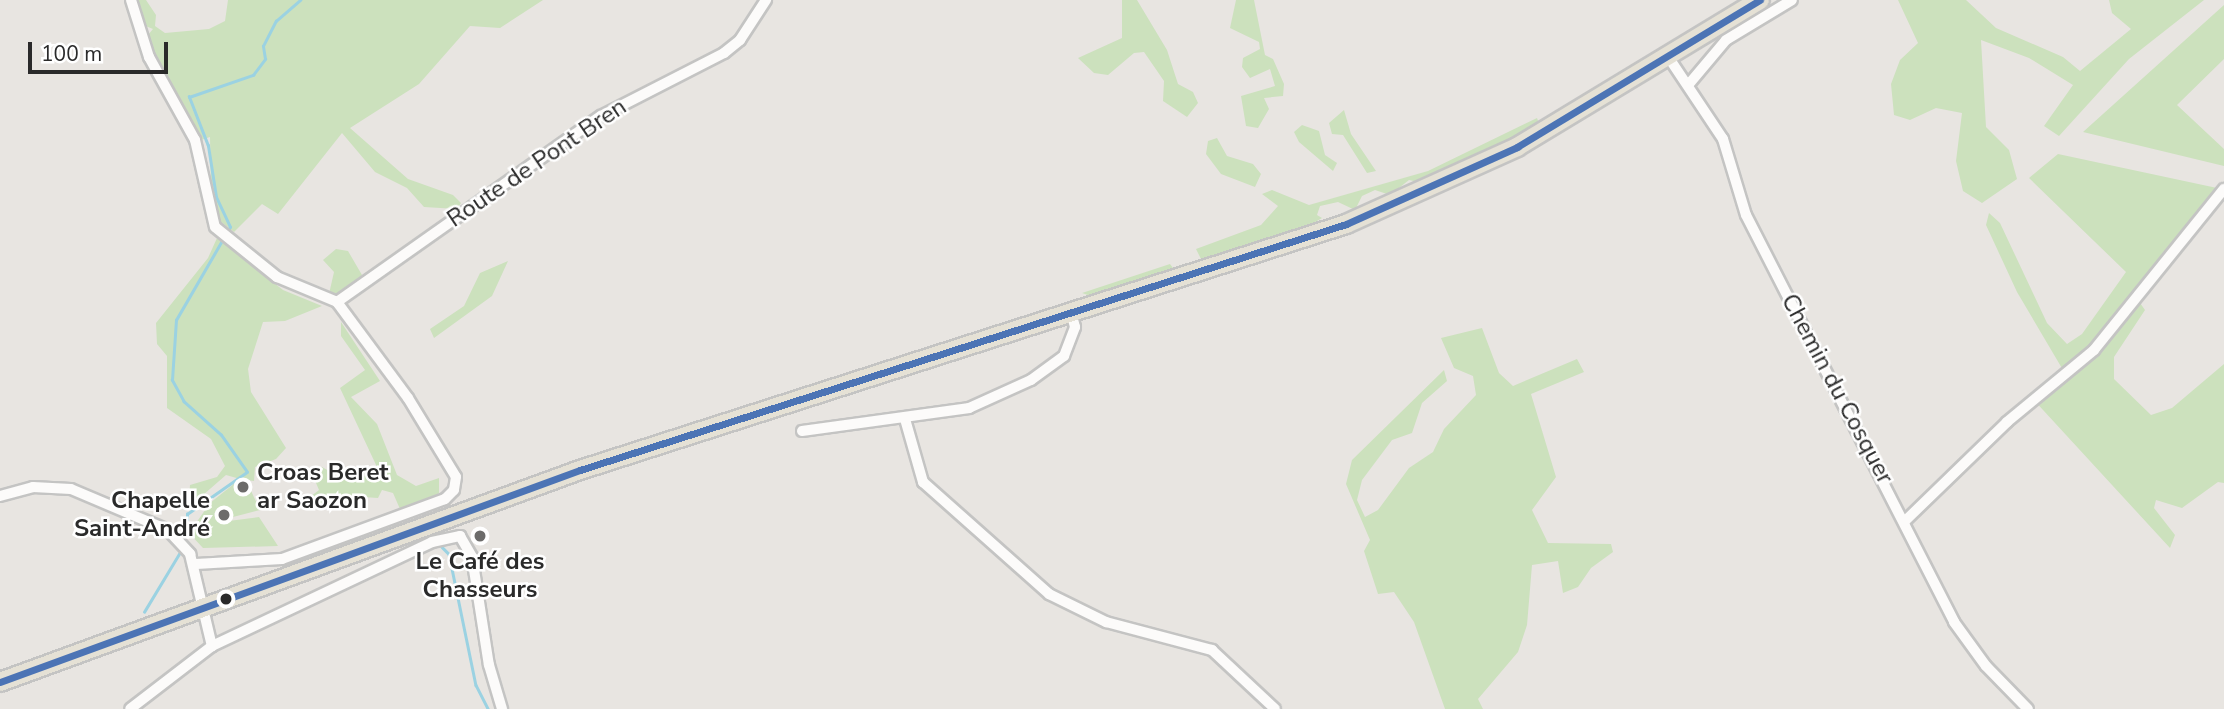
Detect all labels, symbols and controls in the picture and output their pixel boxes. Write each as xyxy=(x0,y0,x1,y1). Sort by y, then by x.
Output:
scale bar xyxy=(32,28,172,72)
text: 100 m xyxy=(41,40,102,68)
street label: Route de Pont Bren xyxy=(442,92,632,234)
street label: Chemin du Cosquer xyxy=(1775,289,1899,489)
place label: Croas Beret ar Saozon xyxy=(257,459,389,515)
marker: Croas Beret ar Saozon xyxy=(235,479,251,495)
place label: Chapelle Saint-André xyxy=(74,487,210,543)
marker: Chapelle Saint-André xyxy=(216,507,232,523)
marker: Le Café des Chasseurs xyxy=(472,528,488,544)
place label: Le Café des Chasseurs xyxy=(416,548,544,604)
unlabelled marker xyxy=(219,592,233,606)

